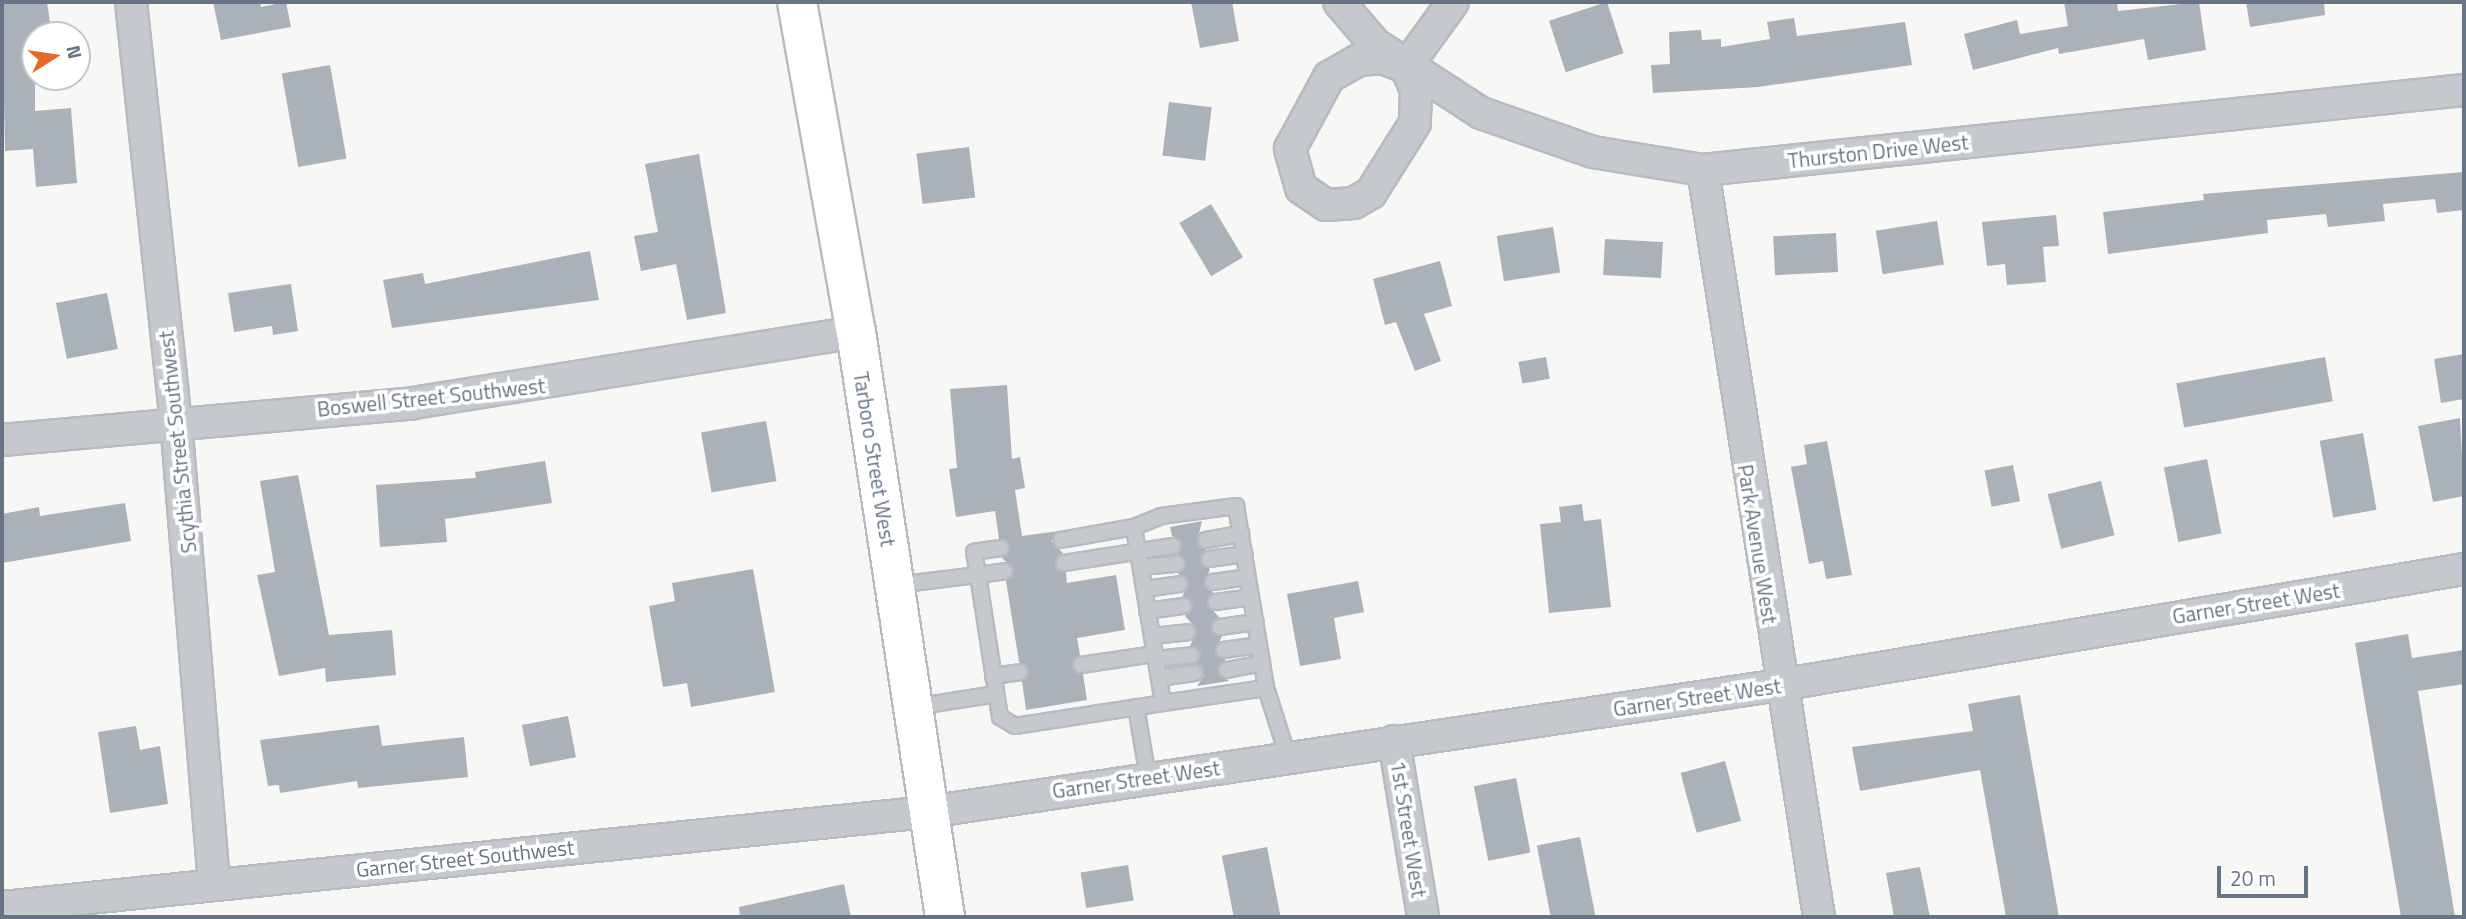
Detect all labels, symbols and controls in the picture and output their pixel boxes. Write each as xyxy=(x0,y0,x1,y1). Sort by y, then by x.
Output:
north arrow xyxy=(21,21,91,91)
text: N xyxy=(60,42,91,61)
street label: Thurston Drive West xyxy=(1787,129,1969,173)
street label: Scythia Street Southwest xyxy=(153,329,201,555)
street label: Tarboro Street West xyxy=(849,370,901,548)
street label: Boswell Street Southwest xyxy=(316,372,546,422)
street label: Park Avenue West xyxy=(1733,462,1783,626)
street label: Garner Street West xyxy=(2170,577,2342,629)
street label: Garner Street West xyxy=(1611,673,1783,721)
street label: Garner Street West xyxy=(1050,755,1222,803)
street label: 1st Street West xyxy=(1386,759,1432,899)
street label: Garner Street Southwest xyxy=(355,834,575,882)
scale bar xyxy=(2221,852,2312,896)
text: 20 m xyxy=(2230,862,2276,894)

